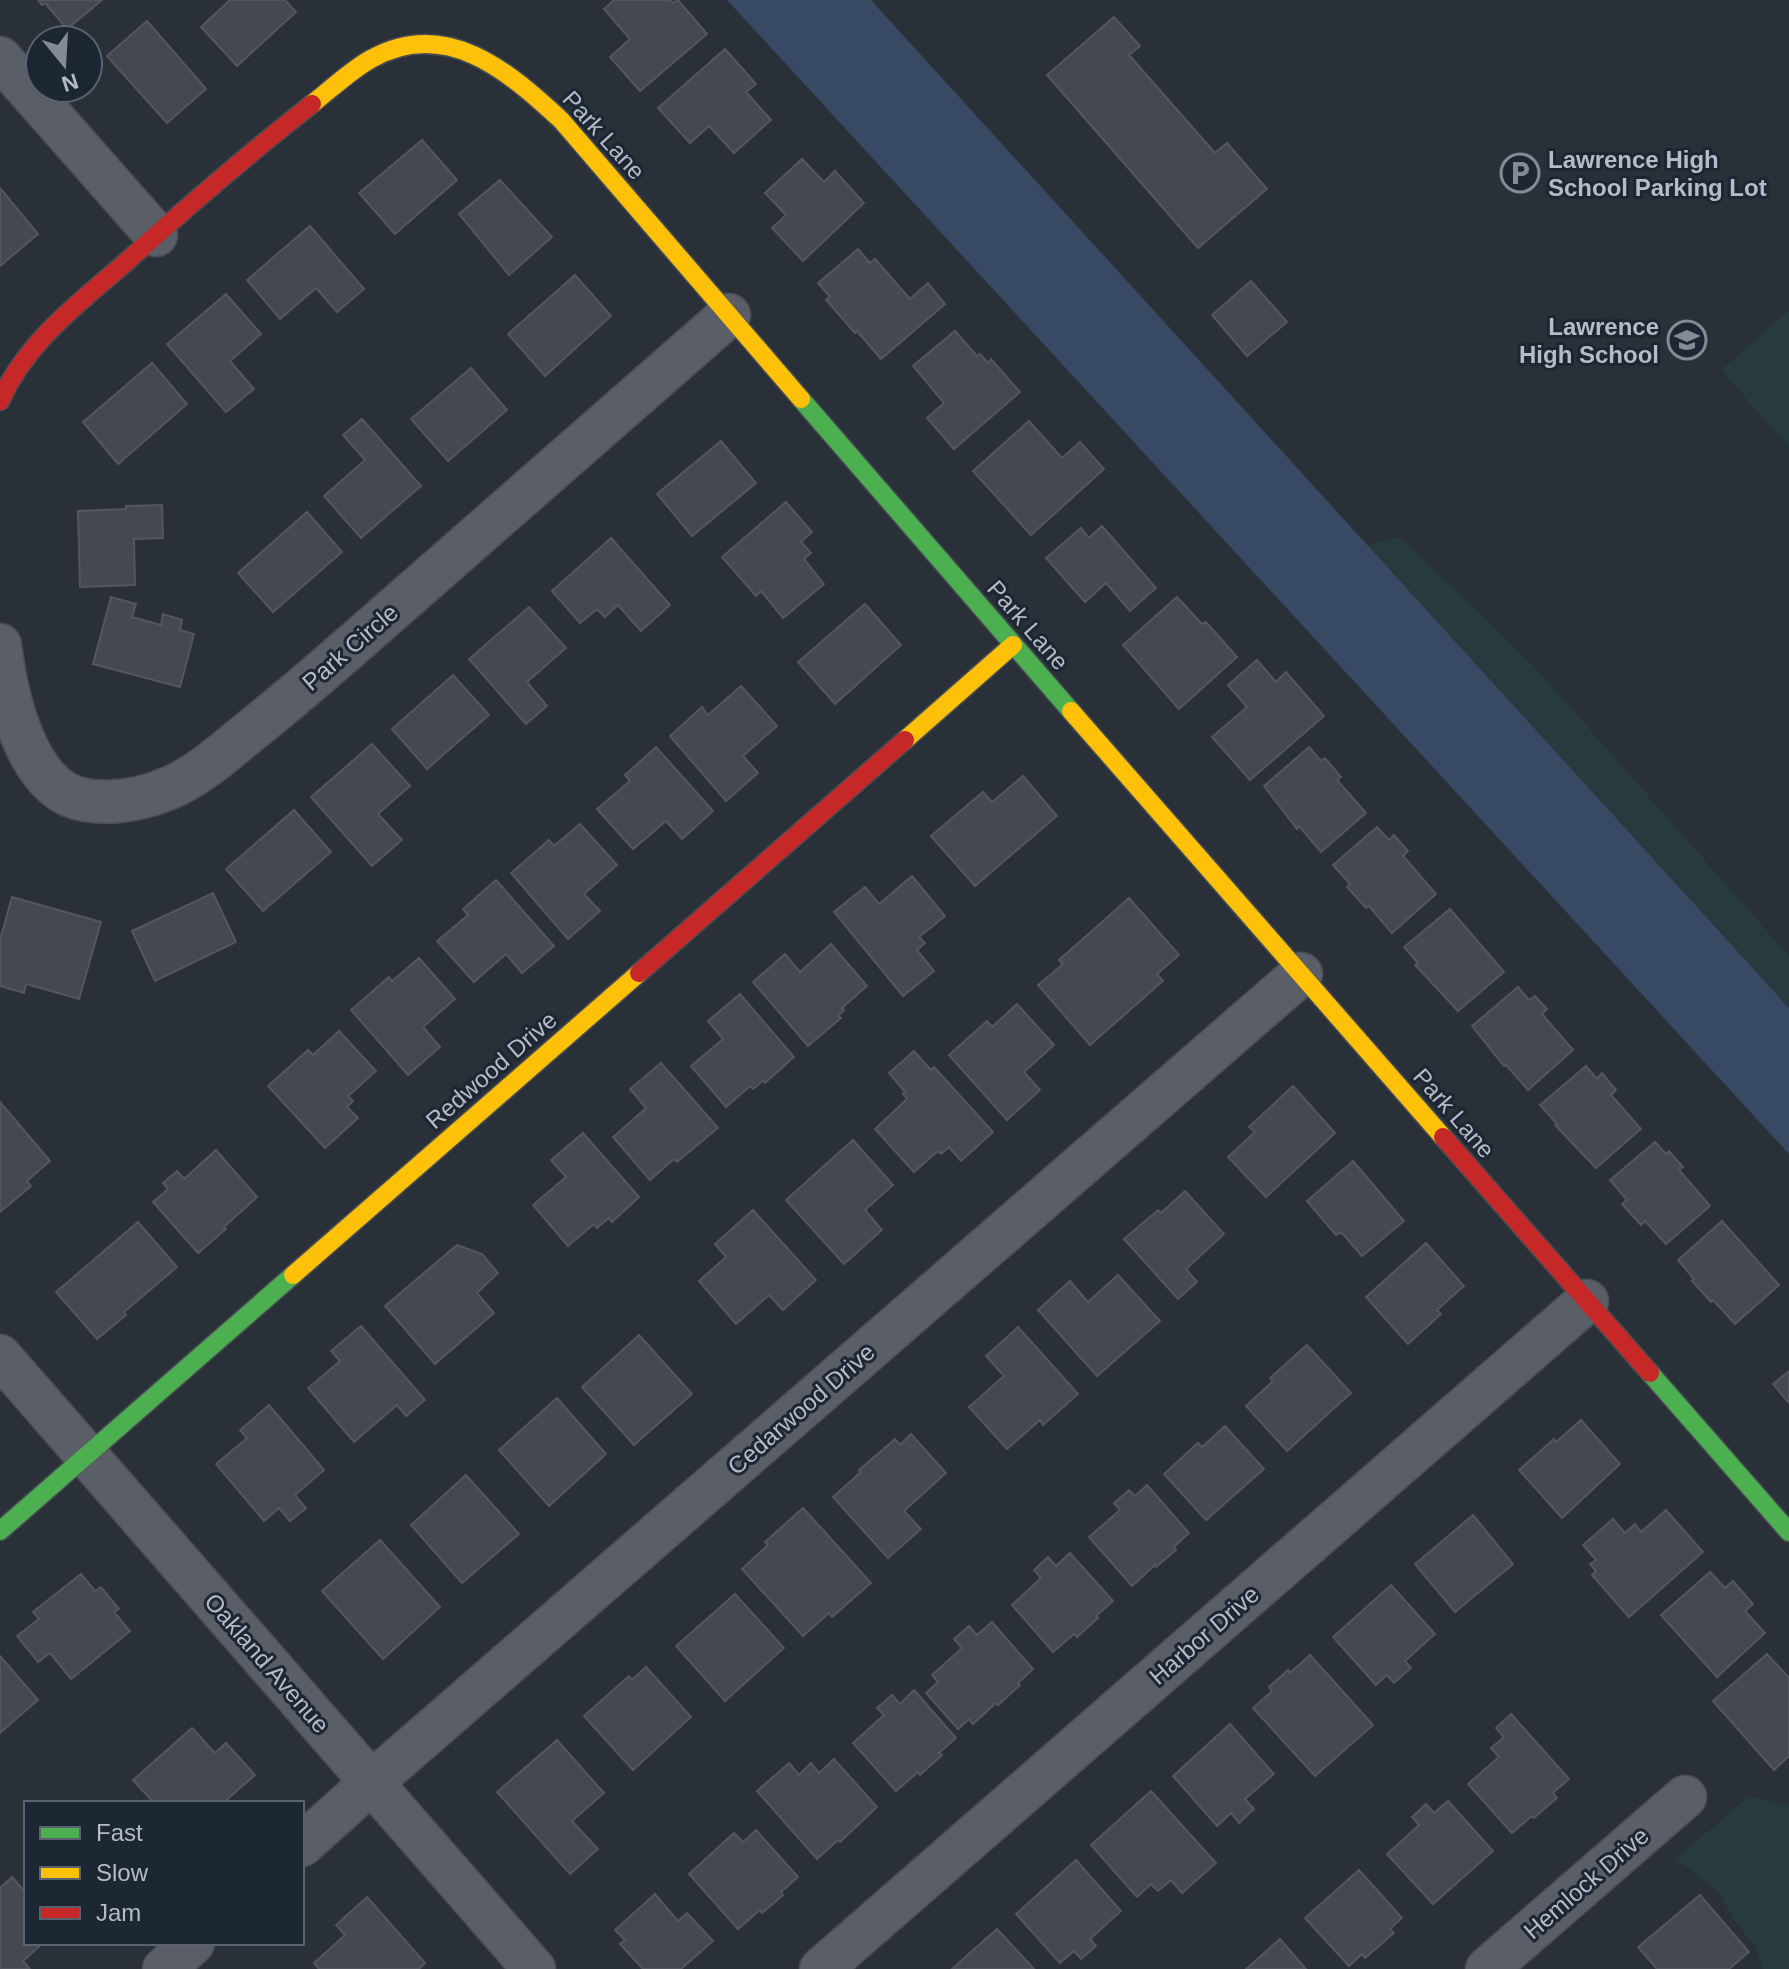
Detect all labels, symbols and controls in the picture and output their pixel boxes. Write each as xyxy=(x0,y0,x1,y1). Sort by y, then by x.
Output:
north arrow xyxy=(24,24,104,104)
text: N xyxy=(59,68,81,97)
street label: Park Lane xyxy=(557,85,651,185)
place label: Lawrence High School Parking Lot xyxy=(1548,146,1767,201)
parking icon: Lawrence High School Parking Lot xyxy=(1499,152,1541,194)
place label: Lawrence High School xyxy=(1519,313,1659,368)
school or university icon: Lawrence High School xyxy=(1666,319,1708,361)
street label: Park Lane xyxy=(982,575,1074,675)
street label: Park Circle xyxy=(297,598,403,696)
street label: Redwood Drive xyxy=(420,1006,562,1134)
street label: Park Lane xyxy=(1408,1063,1500,1163)
street label: Cedarwood Drive xyxy=(722,1338,880,1480)
street label: Harbor Drive xyxy=(1144,1580,1264,1690)
street label: Oakland Avenue xyxy=(199,1588,335,1738)
legend xyxy=(24,1801,304,1945)
text: Fast xyxy=(96,1819,143,1846)
street label: Hemlock Drive xyxy=(1518,1822,1654,1944)
text: Slow xyxy=(96,1859,149,1886)
text: Jam xyxy=(96,1899,141,1926)

